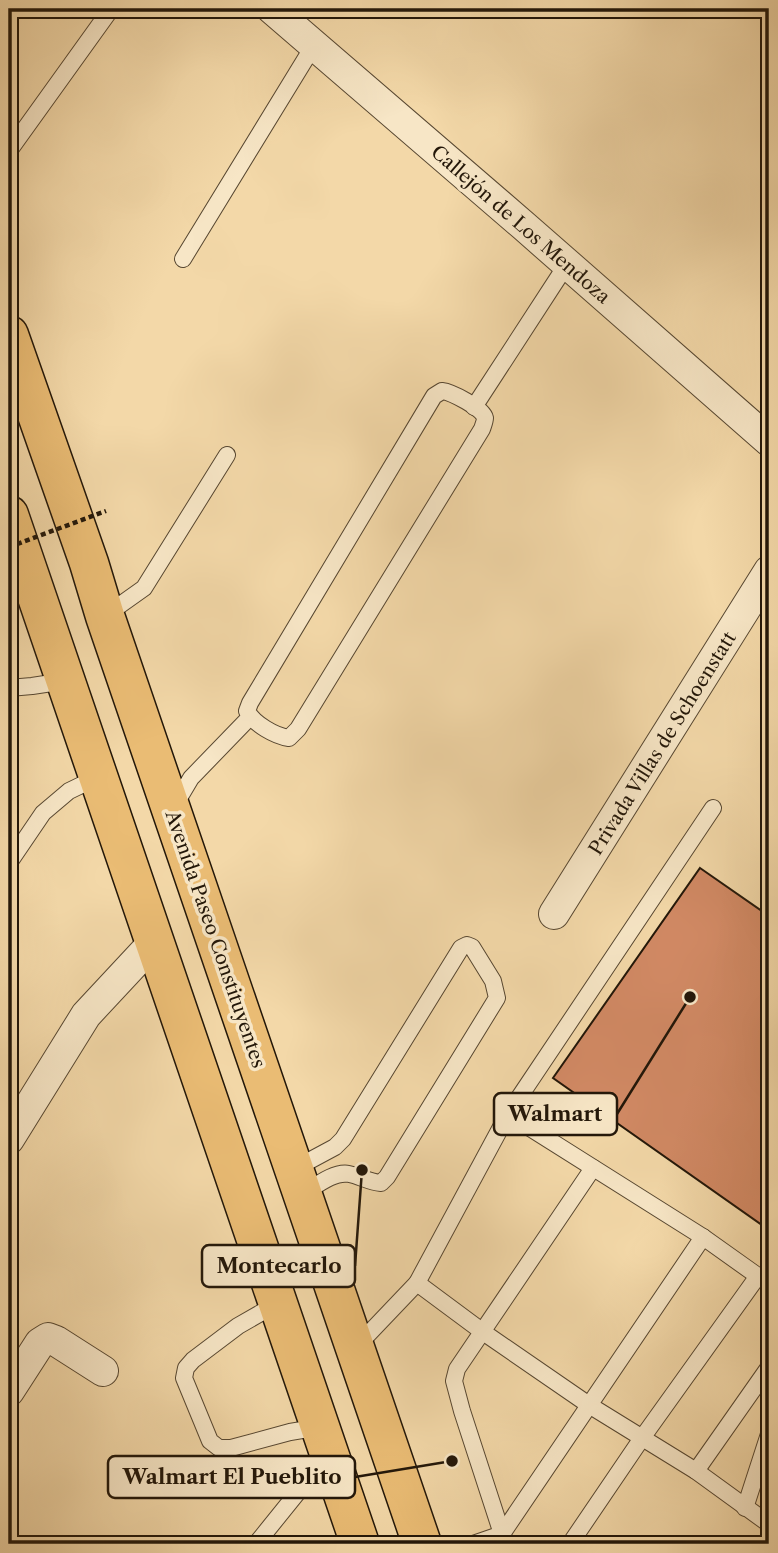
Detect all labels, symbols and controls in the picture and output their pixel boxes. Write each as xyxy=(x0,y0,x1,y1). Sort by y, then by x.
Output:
street label: Callejón de Los Mendoza xyxy=(426,140,615,308)
street label: Privada Villas de Schoenstatt xyxy=(584,627,741,859)
street label: Avenida Paseo Constituyentes xyxy=(160,807,270,1071)
callout: Walmart xyxy=(494,1093,617,1135)
text: Walmart xyxy=(507,1101,603,1126)
callout: Montecarlo xyxy=(202,1245,355,1287)
text: Montecarlo xyxy=(216,1253,342,1278)
callout: Walmart El Pueblito xyxy=(108,1456,355,1498)
text: Walmart El Pueblito xyxy=(122,1464,342,1489)

